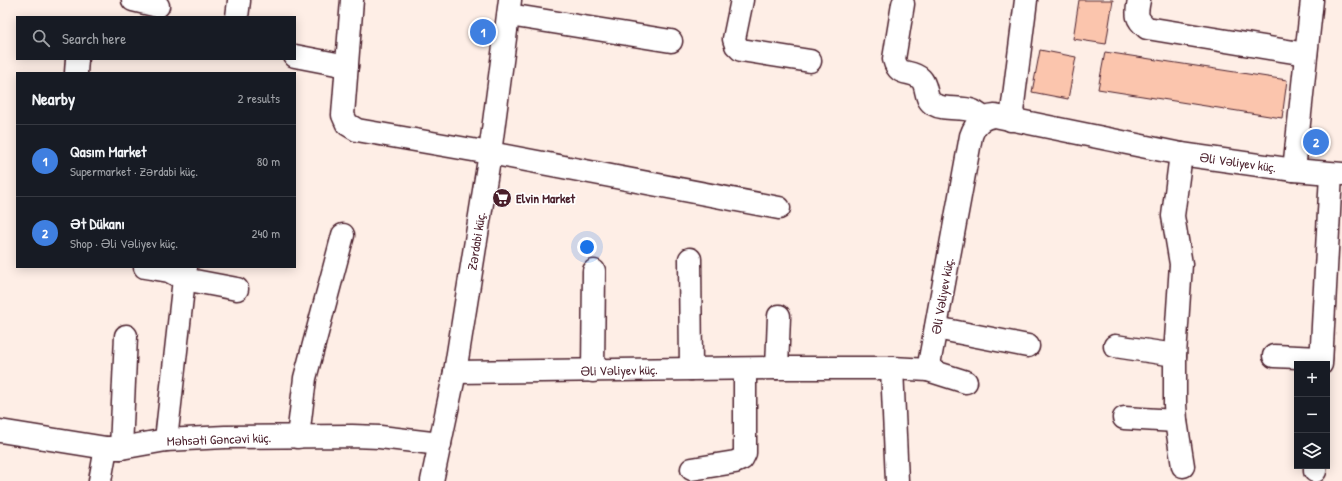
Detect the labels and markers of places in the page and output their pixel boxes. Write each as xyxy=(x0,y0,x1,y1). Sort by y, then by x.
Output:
pin: 1 xyxy=(470,17,496,47)
pin: 2 xyxy=(1303,127,1329,157)
supermarket icon: Elvin Market xyxy=(491,187,513,209)
place label: Elvin Market xyxy=(516,189,576,207)

